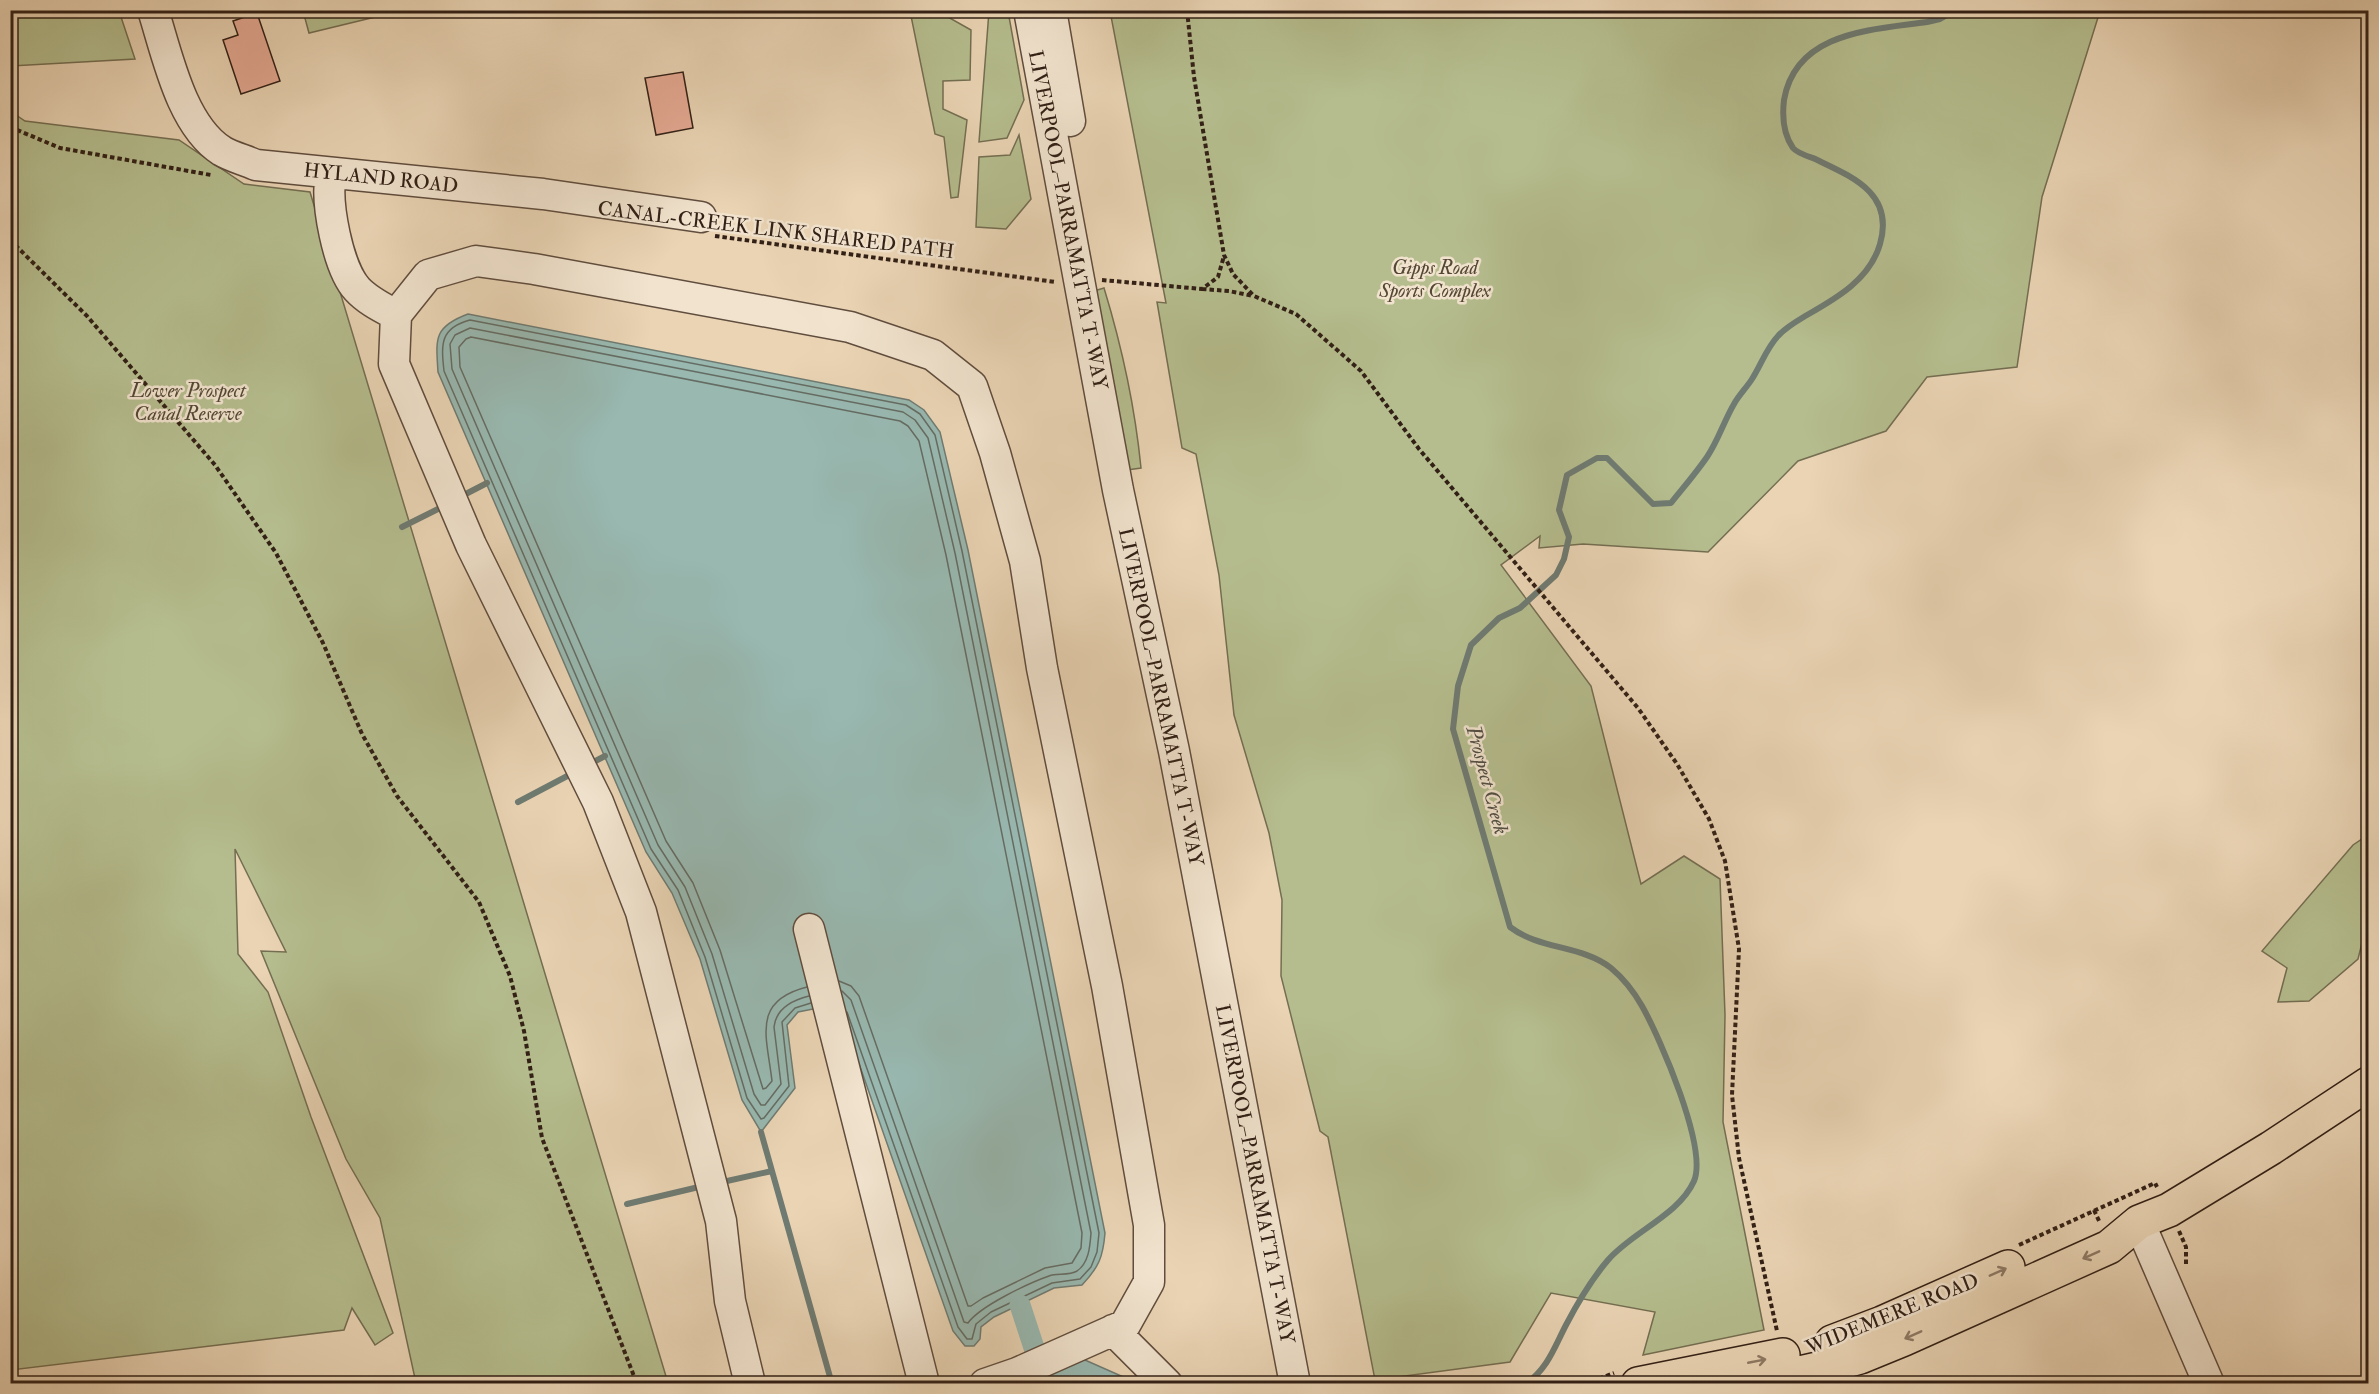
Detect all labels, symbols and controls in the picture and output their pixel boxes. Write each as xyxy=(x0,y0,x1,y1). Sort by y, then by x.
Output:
street label: LIVERPOOL–PARRAMATTA T-WAY xyxy=(1023,48,1113,393)
street label: HYLAND ROAD xyxy=(302,157,460,199)
street label: CANAL-CREEK LINK SHARED PATH xyxy=(596,196,956,264)
park label: Gipps Road Sports Complex xyxy=(1378,255,1491,303)
park label: Lower Prospect Canal Reserve xyxy=(129,378,247,426)
street label: LIVERPOOL–PARRAMATTA T-WAY xyxy=(1113,526,1209,870)
water label: Prospect Creek xyxy=(1459,722,1514,837)
street label: LIVERPOOL–PARRAMATTA T-WAY xyxy=(1210,1002,1300,1347)
one-way arrow xyxy=(2083,1250,2101,1261)
one-way arrow xyxy=(1989,1265,2007,1277)
street label: WIDEMERE ROAD xyxy=(1801,1268,1982,1361)
one-way arrow xyxy=(1905,1330,1923,1341)
one-way arrow xyxy=(1747,1354,1766,1366)

